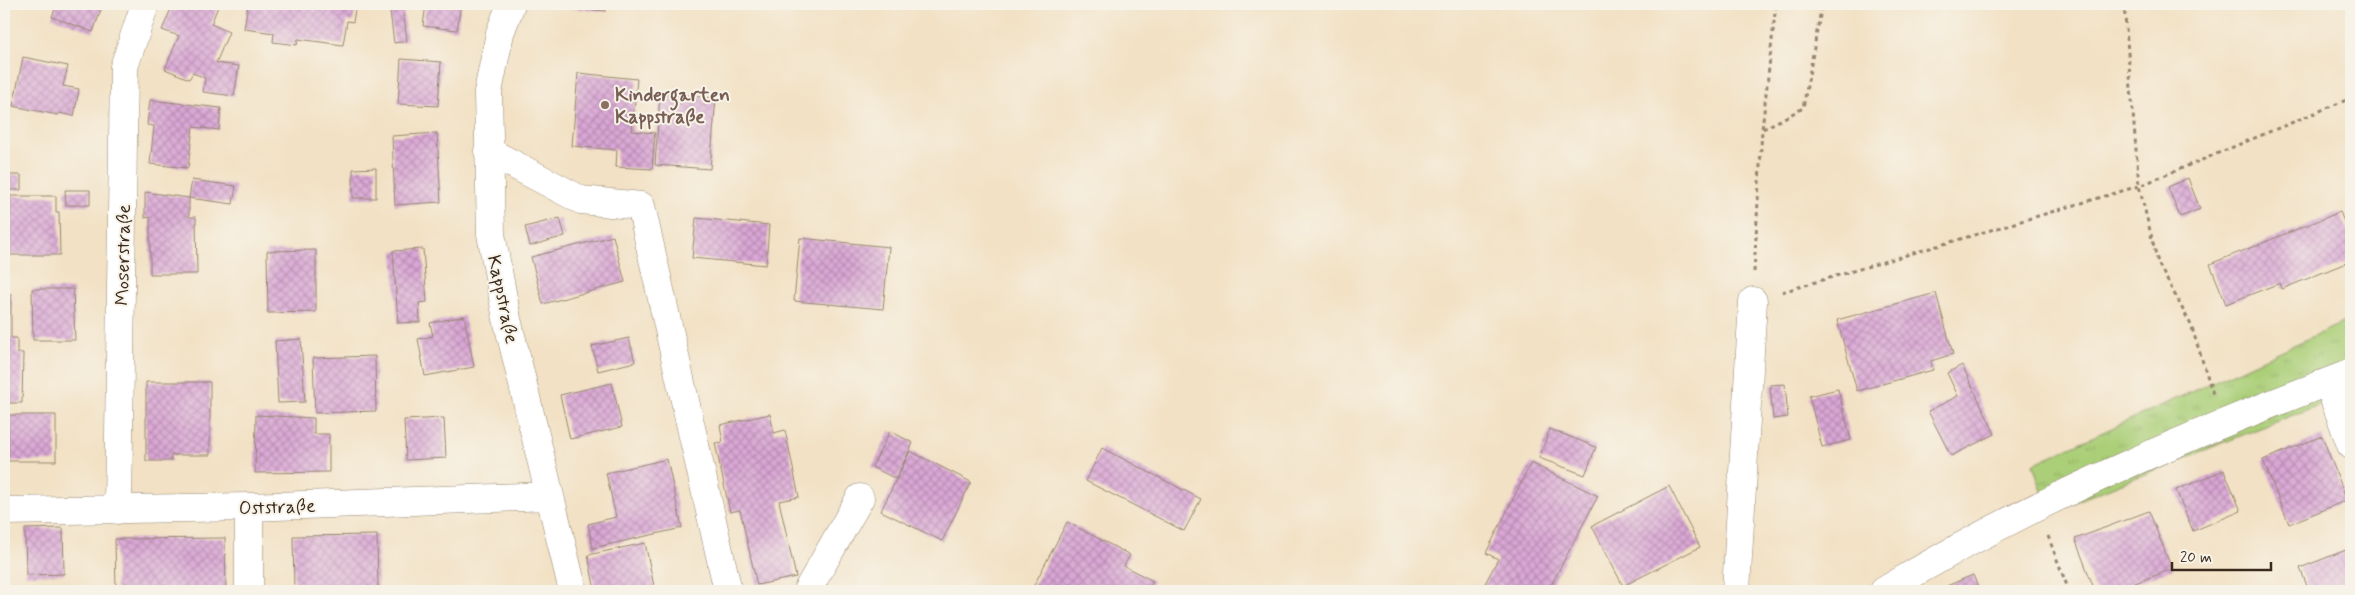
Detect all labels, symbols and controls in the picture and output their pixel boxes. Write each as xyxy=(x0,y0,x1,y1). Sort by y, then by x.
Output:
place label: Kindergarten Kappstraße xyxy=(615,83,730,130)
marker: Kindergarten Kappstraße xyxy=(599,99,611,111)
street label: Moserstraße xyxy=(110,204,137,306)
street label: Kappstraße xyxy=(481,253,524,346)
street label: Oststraße xyxy=(238,494,316,521)
scale bar xyxy=(2172,540,2271,572)
text: 20 m xyxy=(2180,548,2212,568)

